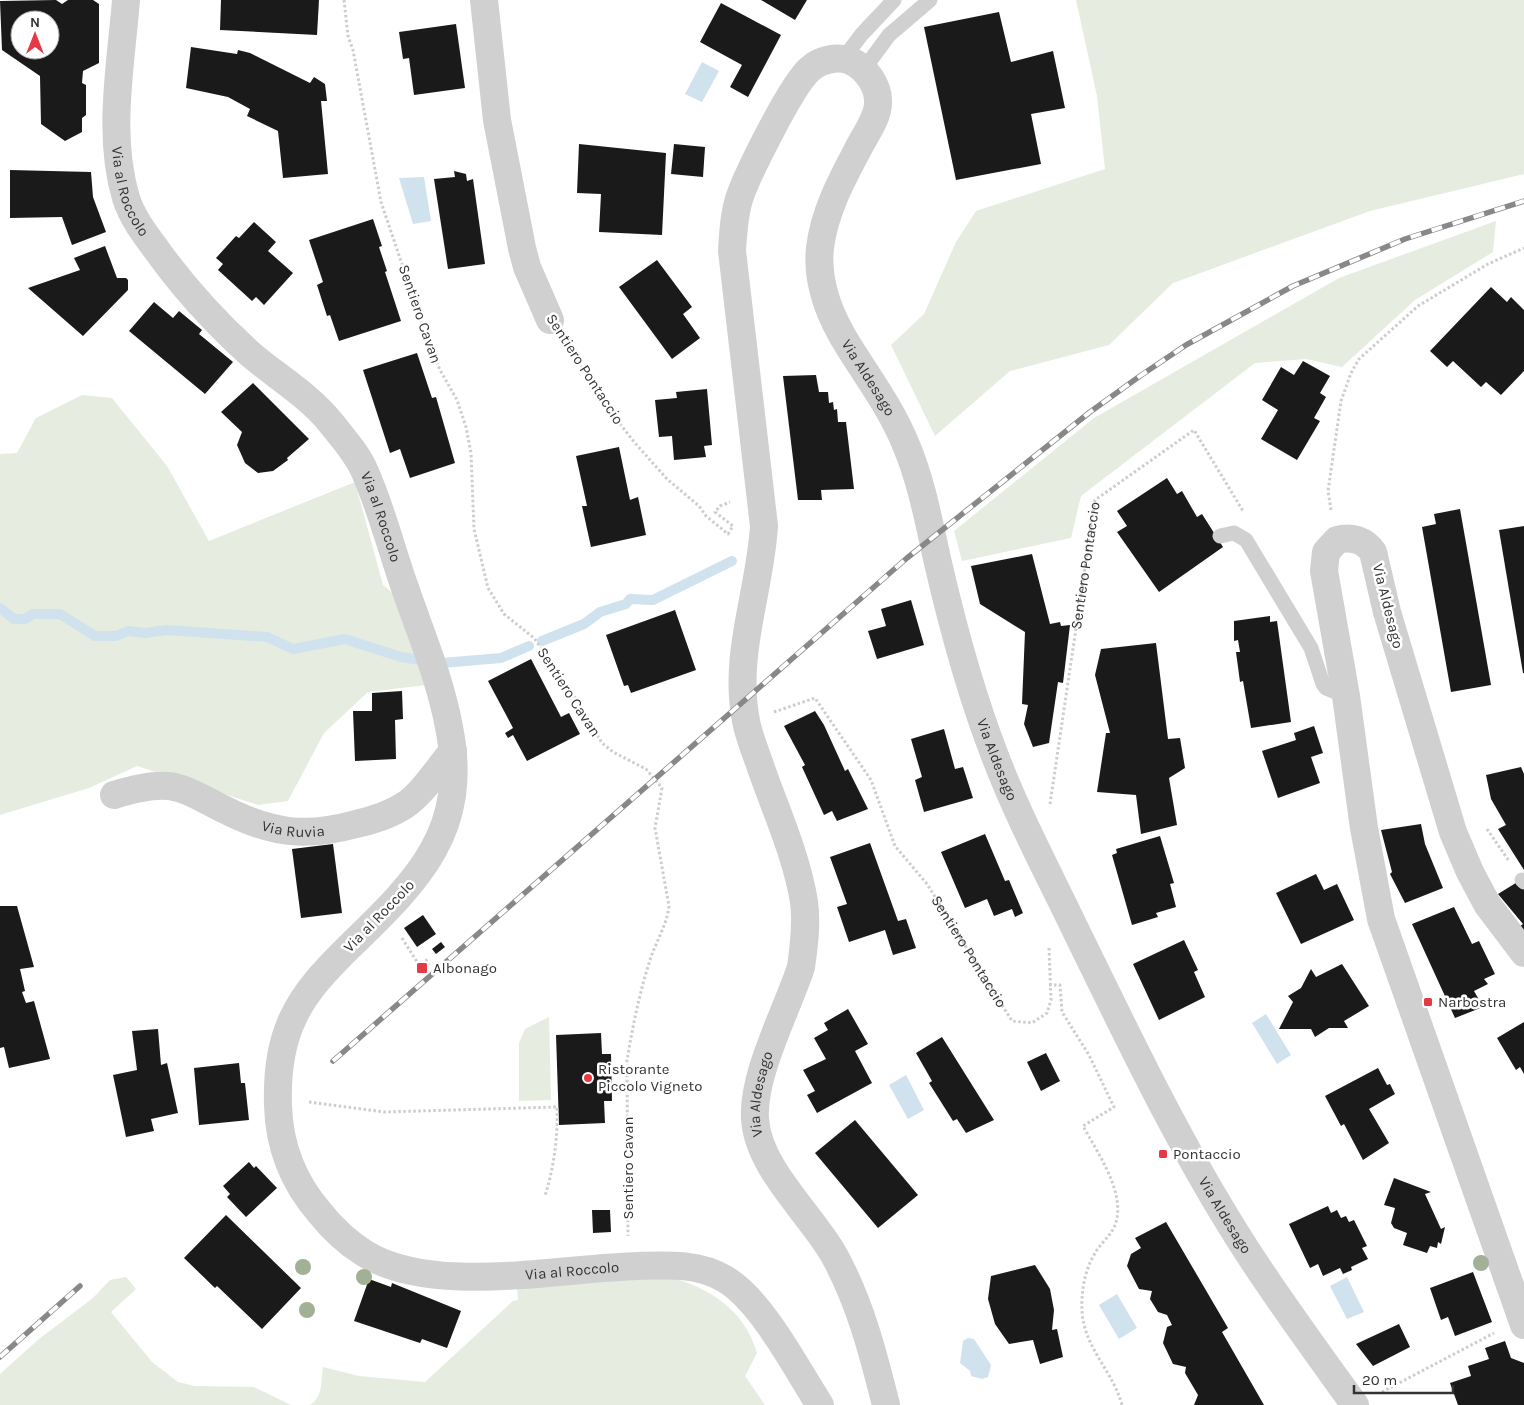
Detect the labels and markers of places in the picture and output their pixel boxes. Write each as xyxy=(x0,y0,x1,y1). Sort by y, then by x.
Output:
place label: Albonago xyxy=(433,959,497,977)
marker: Albonago xyxy=(415,961,429,975)
place label: Narbostra xyxy=(1438,993,1506,1011)
marker: Narbostra xyxy=(1422,996,1434,1008)
place label: Ristorante Piccolo Vigneto xyxy=(598,1060,702,1095)
marker: Ristorante Piccolo Vigneto xyxy=(582,1072,594,1084)
place label: Pontaccio xyxy=(1173,1145,1241,1163)
marker: Pontaccio xyxy=(1157,1148,1169,1160)

